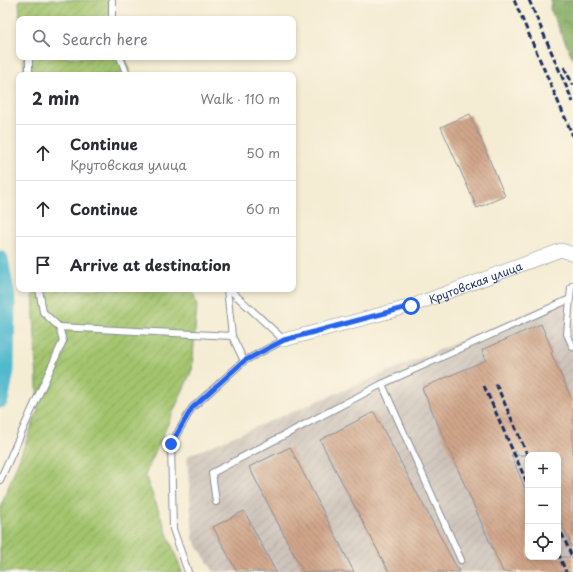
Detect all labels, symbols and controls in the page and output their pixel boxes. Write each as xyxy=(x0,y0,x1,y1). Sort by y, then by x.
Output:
search box xyxy=(16,16,296,60)
icon: search xyxy=(30,27,52,49)
text: Search here xyxy=(62,27,148,50)
text: 2 min xyxy=(32,85,79,111)
text: Walk · 110 m xyxy=(201,89,280,108)
text: Continue xyxy=(70,132,138,155)
icon: ahead xyxy=(32,142,54,164)
text: 50 m xyxy=(246,143,280,162)
text: Крутовская улица xyxy=(70,155,187,174)
text: Continue xyxy=(70,197,138,220)
icon: ahead xyxy=(32,198,54,220)
text: 60 m xyxy=(246,199,280,218)
text: Arrive at destination xyxy=(70,253,231,276)
icon: arrive xyxy=(32,254,54,276)
street label: Крутовская улица xyxy=(426,257,525,307)
route start xyxy=(402,297,420,315)
route end xyxy=(162,435,180,453)
map controls xyxy=(525,452,561,560)
button: + xyxy=(525,452,561,488)
button: − xyxy=(525,488,561,524)
button: locate xyxy=(525,524,561,560)

